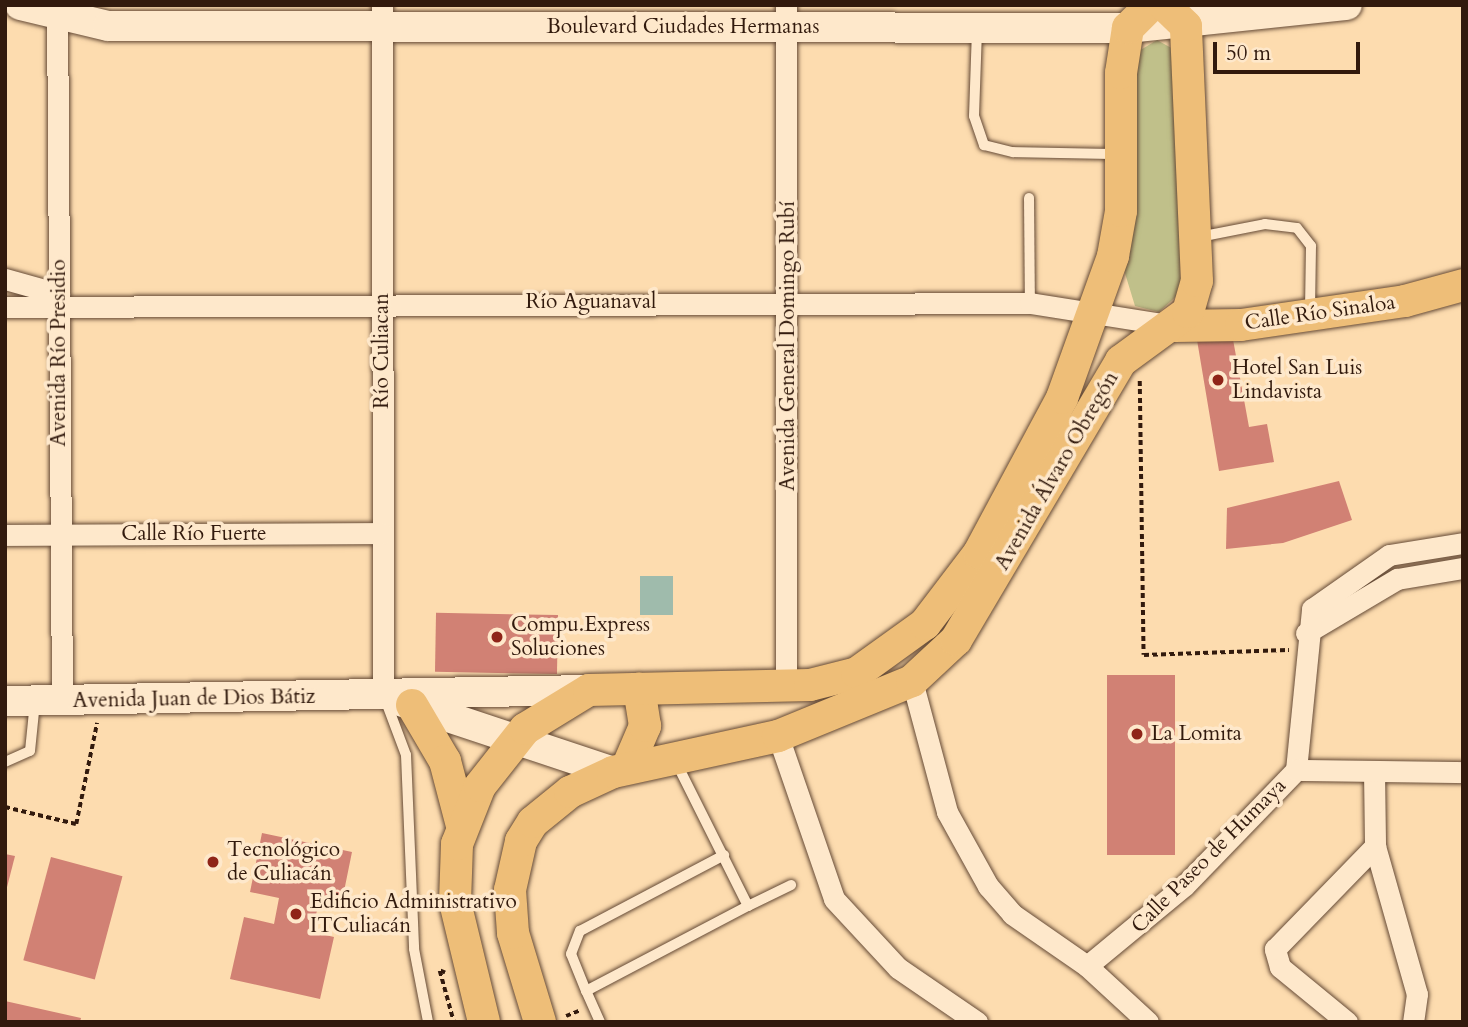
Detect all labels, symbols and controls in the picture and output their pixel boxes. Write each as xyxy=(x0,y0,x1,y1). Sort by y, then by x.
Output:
street label: Boulevard Ciudades Hermanas xyxy=(547,14,819,40)
scale bar xyxy=(1216,28,1363,72)
text: 50 m xyxy=(1226,39,1271,68)
street label: Avenida General Domingo Rubí xyxy=(775,201,801,491)
street label: Avenida Río Presidio xyxy=(46,259,72,447)
street label: Río Aguanaval xyxy=(526,289,656,315)
street label: Calle Río Sinaloa xyxy=(1243,290,1397,336)
street label: Río Culiacan xyxy=(369,293,395,409)
place label: Hotel San Luis Lindavista xyxy=(1232,355,1362,405)
street label: Avenida Álvaro Obregón xyxy=(990,367,1124,575)
marker: Hotel San Luis Lindavista xyxy=(1210,372,1226,388)
street label: Calle Río Fuerte xyxy=(121,521,267,547)
place label: Compu.Express Soluciones xyxy=(511,612,650,662)
marker: Compu.Express Soluciones xyxy=(489,629,505,645)
street label: Avenida Juan de Dios Bátiz xyxy=(72,684,316,714)
place label: La Lomita xyxy=(1151,721,1242,747)
marker: La Lomita xyxy=(1129,726,1145,742)
street label: Calle Paseo de Humaya xyxy=(1126,773,1292,939)
place label: Tecnológico de Culiacán xyxy=(227,837,340,887)
marker: Tecnológico de Culiacán xyxy=(205,854,221,870)
place label: Edificio Administrativo ITCuliacán xyxy=(310,889,517,939)
marker: Edificio Administrativo ITCuliacán xyxy=(288,906,304,922)

